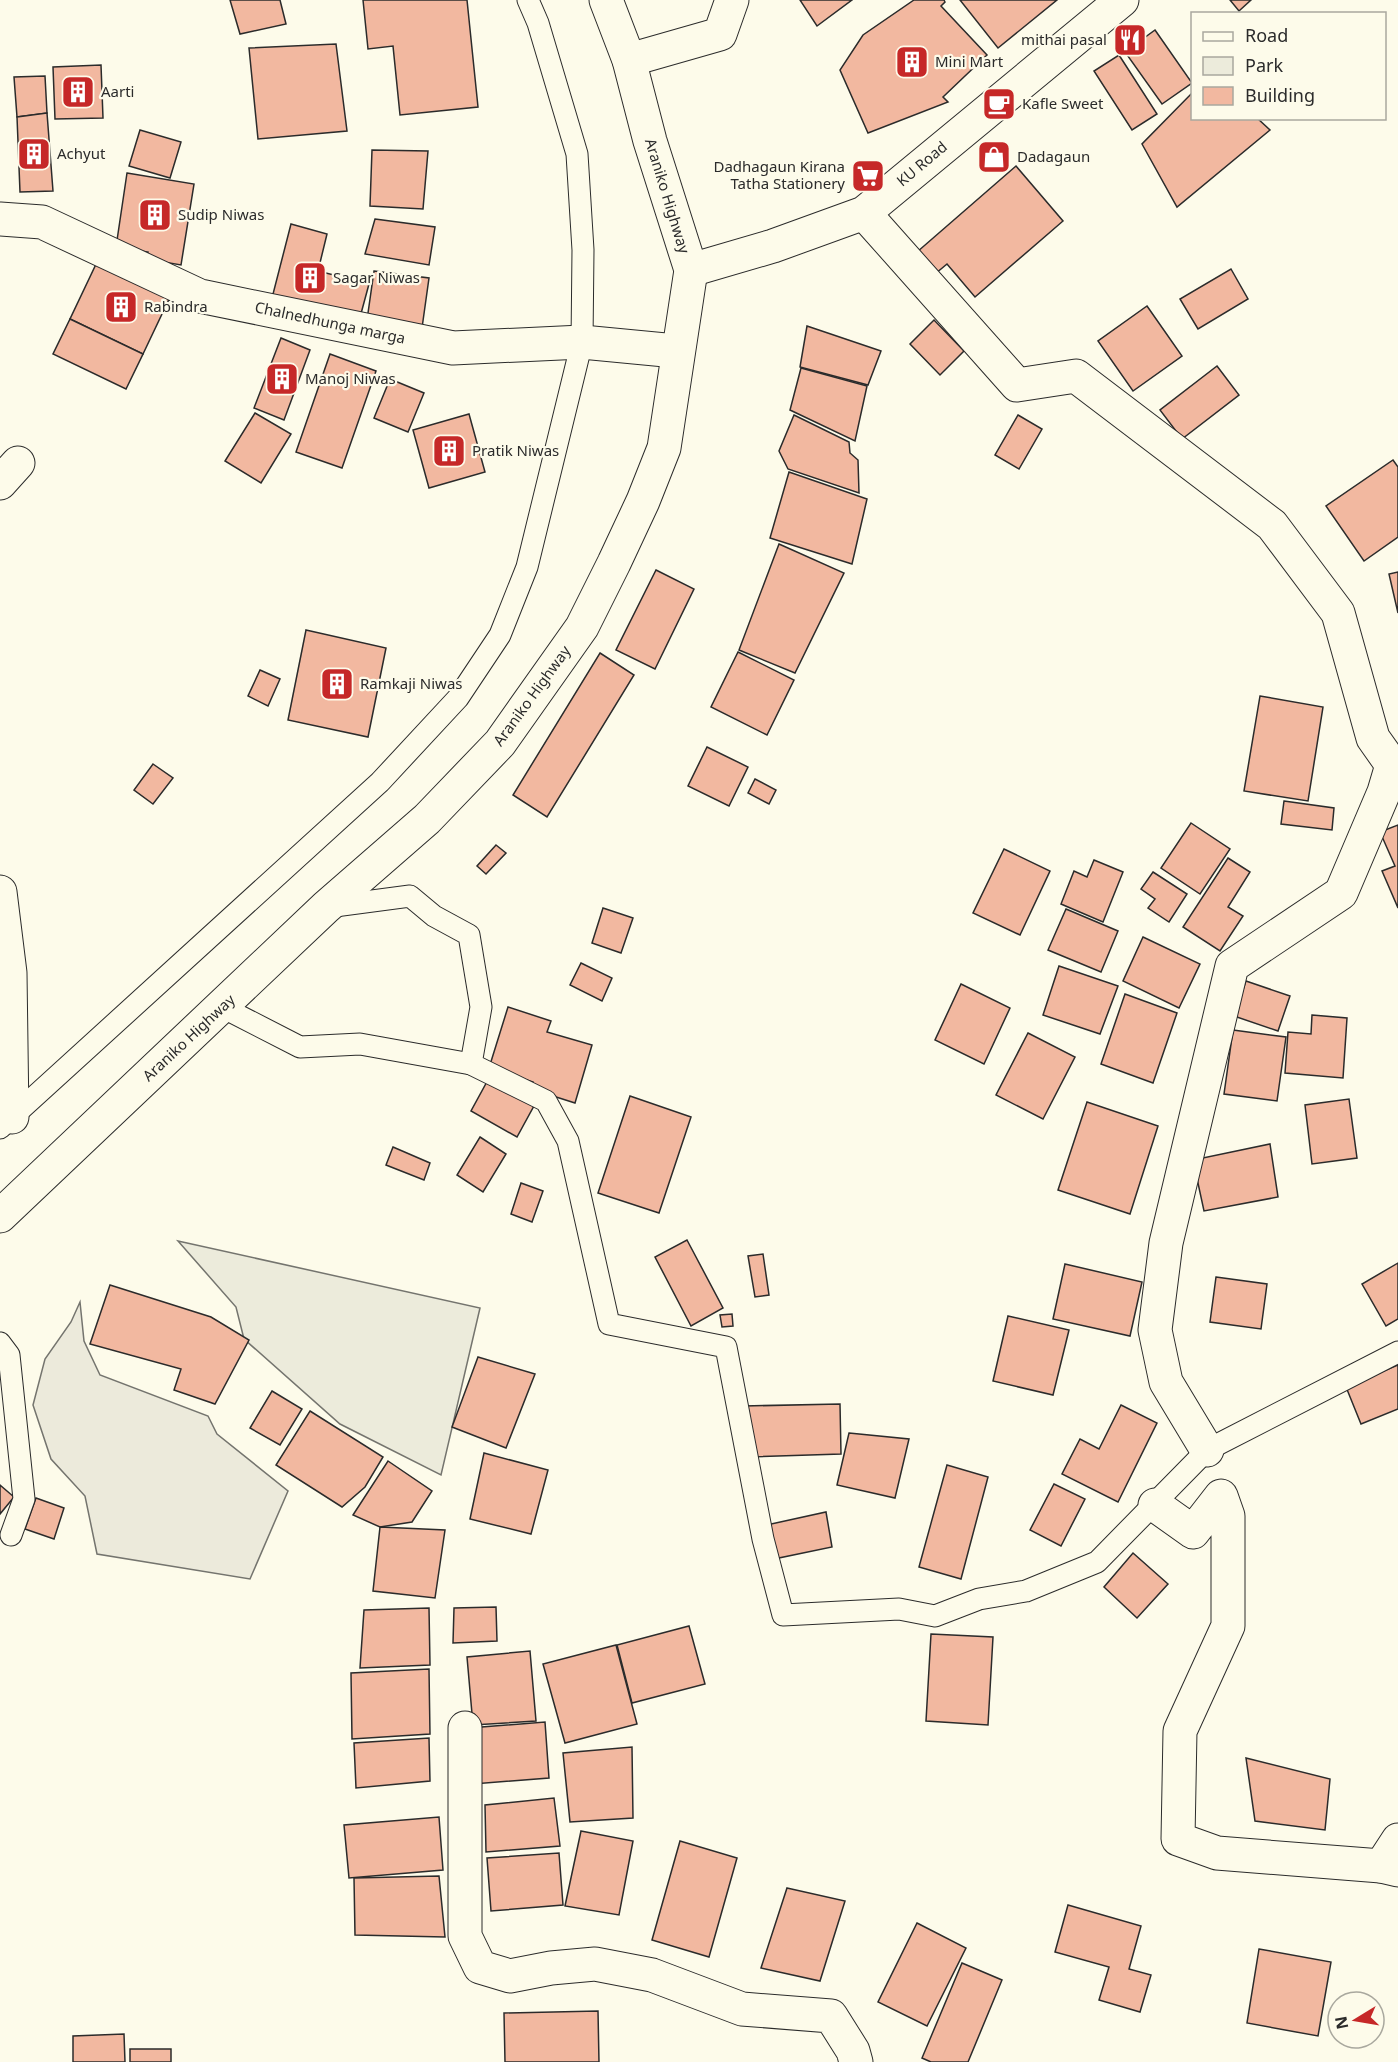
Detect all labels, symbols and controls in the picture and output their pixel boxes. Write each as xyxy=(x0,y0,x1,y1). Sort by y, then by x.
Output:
legend xyxy=(1191,12,1386,120)
restaurant icon: mithai pasal xyxy=(1112,22,1148,58)
text: Road xyxy=(1245,23,1288,47)
place label: mithai pasal xyxy=(1021,29,1107,49)
building icon: Mini Mart xyxy=(894,44,930,80)
place label: Mini Mart xyxy=(935,51,1004,71)
text: Park xyxy=(1245,53,1283,77)
building icon: Aarti xyxy=(60,74,96,110)
place label: Aarti xyxy=(101,81,134,101)
text: Building xyxy=(1245,83,1315,107)
cafe icon: Kafle Sweet xyxy=(981,86,1017,122)
place label: Kafle Sweet xyxy=(1022,93,1104,113)
building icon: Achyut xyxy=(16,136,52,172)
street label: Araniko Highway xyxy=(641,136,695,256)
street label: KU Road xyxy=(892,136,951,190)
shop icon: Dadagaun xyxy=(976,139,1012,175)
place label: Achyut xyxy=(57,143,106,163)
place label: Dadagaun xyxy=(1017,146,1090,166)
place label: Dadhagaun Kirana Tatha Stationery xyxy=(713,156,845,193)
supermarket icon: Dadhagaun Kirana Tatha Stationery xyxy=(850,158,886,194)
building icon: Sudip Niwas xyxy=(137,197,173,233)
place label: Sudip Niwas xyxy=(178,204,264,224)
building icon: Sagar Niwas xyxy=(292,260,328,296)
place label: Sagar Niwas xyxy=(333,267,420,287)
building icon: Rabindra xyxy=(103,289,139,325)
place label: Rabindra xyxy=(144,296,208,316)
street label: Chalnedhunga marga xyxy=(253,296,407,348)
building icon: Manoj Niwas xyxy=(264,361,300,397)
place label: Manoj Niwas xyxy=(305,368,396,388)
building icon: Pratik Niwas xyxy=(431,433,467,469)
place label: Pratik Niwas xyxy=(472,440,559,460)
street label: Araniko Highway xyxy=(488,641,575,750)
building icon: Ramkaji Niwas xyxy=(319,666,355,702)
place label: Ramkaji Niwas xyxy=(360,673,463,693)
street label: Araniko Highway xyxy=(138,989,239,1085)
north arrow xyxy=(1326,1990,1386,2050)
text: N xyxy=(1329,2014,1353,2031)

